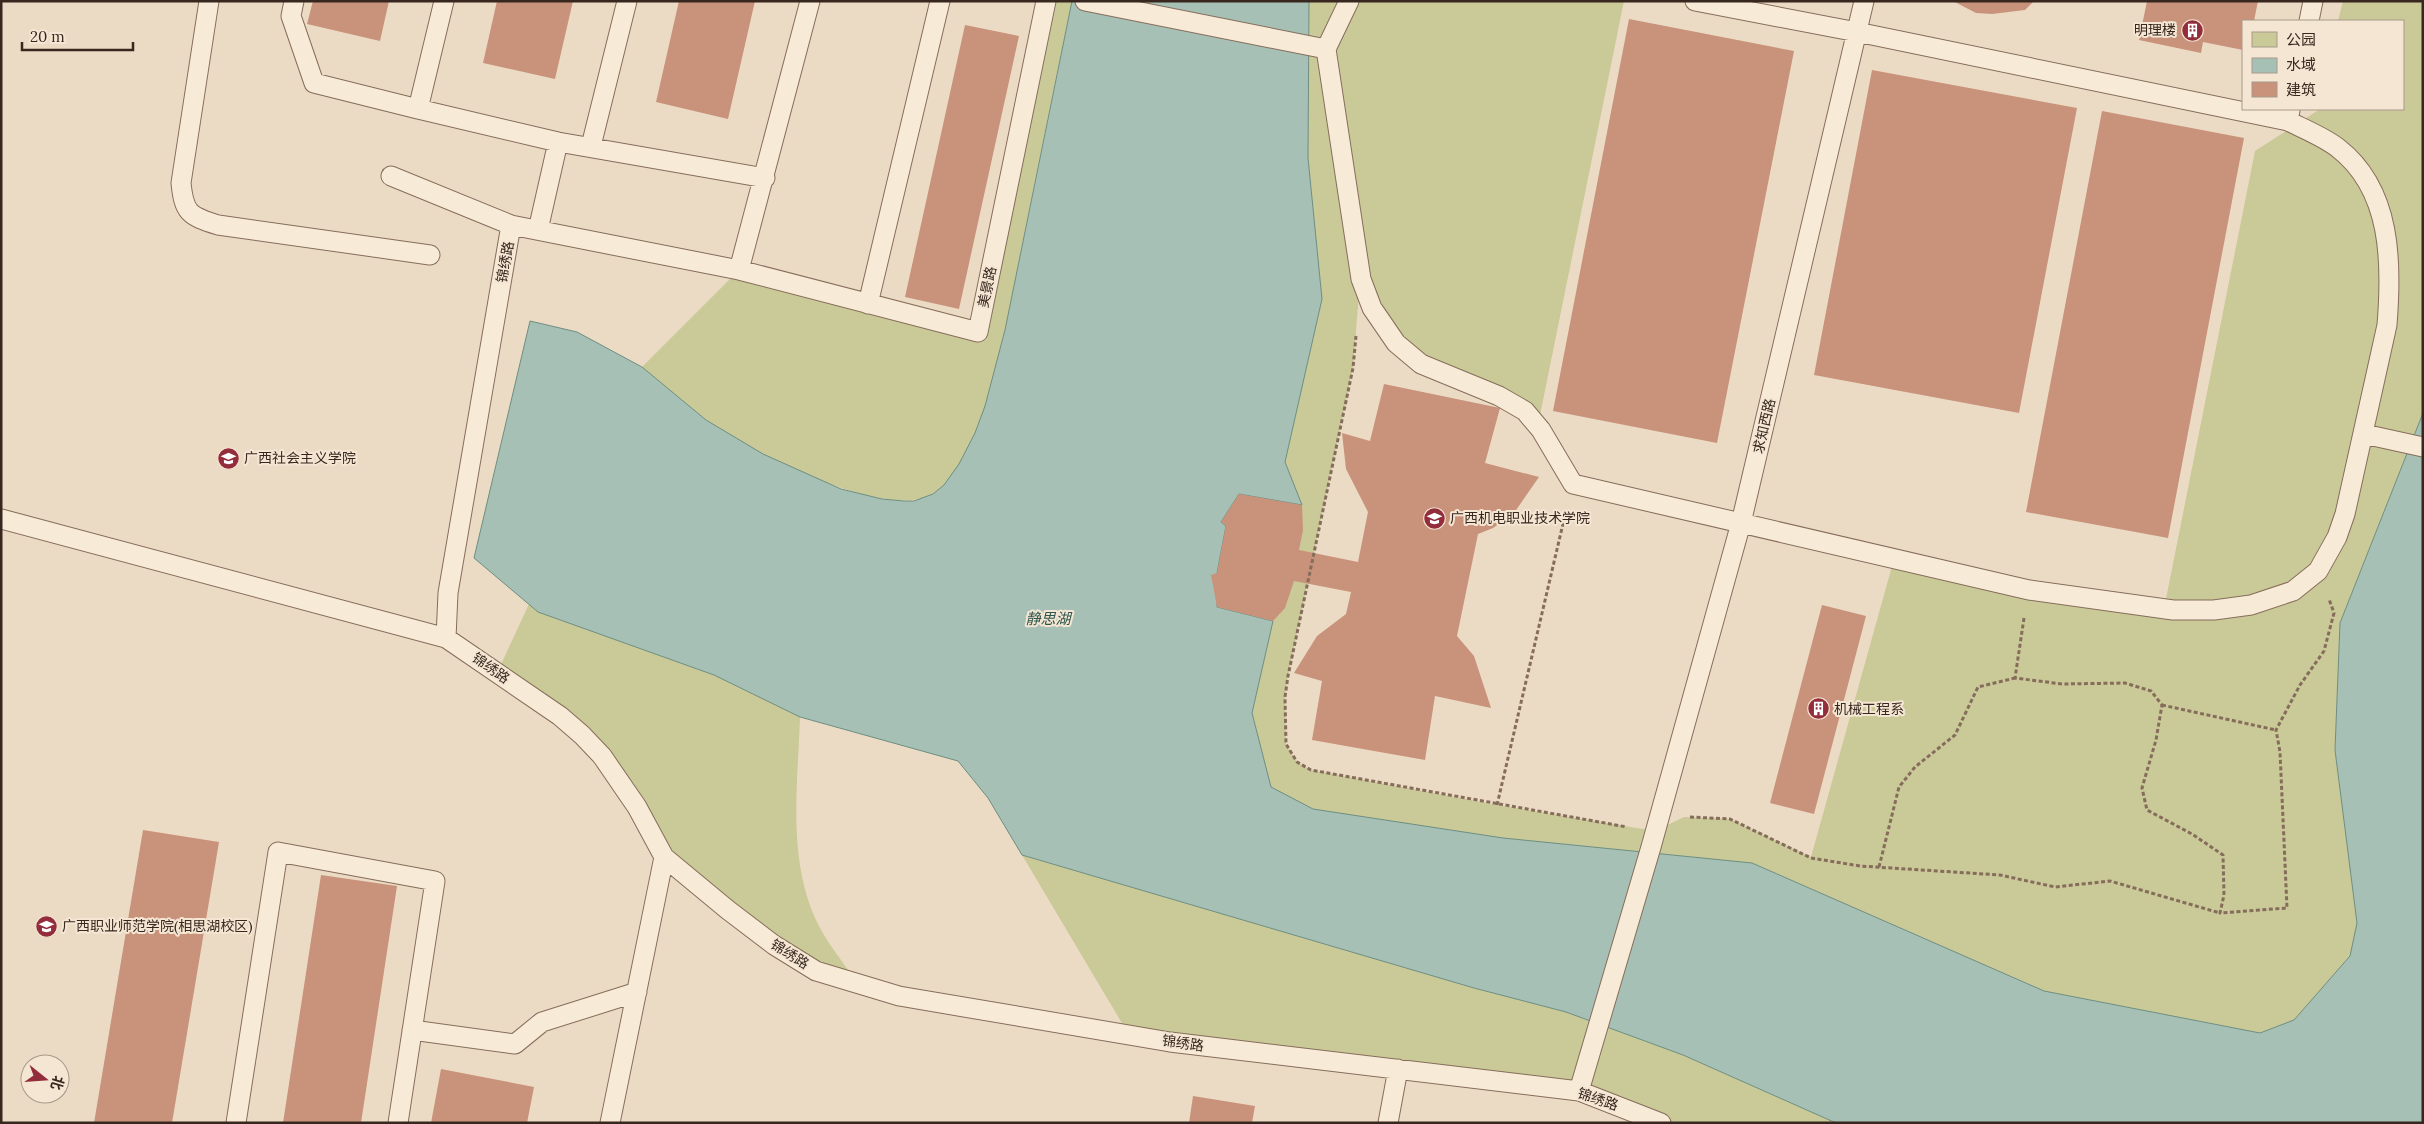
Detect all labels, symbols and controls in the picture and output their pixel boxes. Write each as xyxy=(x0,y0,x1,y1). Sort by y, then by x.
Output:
building icon: 明理楼 xyxy=(2180,18,2204,42)
scale bar xyxy=(22,20,134,52)
legend xyxy=(2242,20,2404,110)
place label: 明理楼 xyxy=(2134,21,2176,39)
text: 20 m xyxy=(30,27,65,46)
text: 公园 xyxy=(2286,30,2316,49)
text: 水域 xyxy=(2286,55,2316,74)
text: 建筑 xyxy=(2286,80,2316,99)
street label: 锦绣路 xyxy=(492,240,518,284)
street label: 美景路 xyxy=(974,265,1000,309)
street label: 求知西路 xyxy=(1749,397,1779,455)
school or university icon: 广西社会主义学院 xyxy=(216,446,240,470)
place label: 广西社会主义学院 xyxy=(244,449,356,467)
school or university icon: 广西机电职业技术学院 xyxy=(1422,506,1446,530)
place label: 广西机电职业技术学院 xyxy=(1450,509,1590,527)
water label: 静思湖 xyxy=(1025,609,1072,628)
street label: 锦绣路 xyxy=(469,649,513,687)
building icon: 机械工程系 xyxy=(1806,697,1830,721)
place label: 机械工程系 xyxy=(1834,700,1904,718)
school or university icon: 广西职业师范学院(相思湖校区) xyxy=(34,914,58,938)
place label: 广西职业师范学院(相思湖校区) xyxy=(62,917,253,935)
street label: 锦绣路 xyxy=(767,935,813,973)
street label: 锦绣路 xyxy=(1161,1031,1205,1055)
north arrow xyxy=(20,1054,70,1104)
text: 北 xyxy=(47,1073,68,1092)
street label: 锦绣路 xyxy=(1575,1084,1621,1114)

